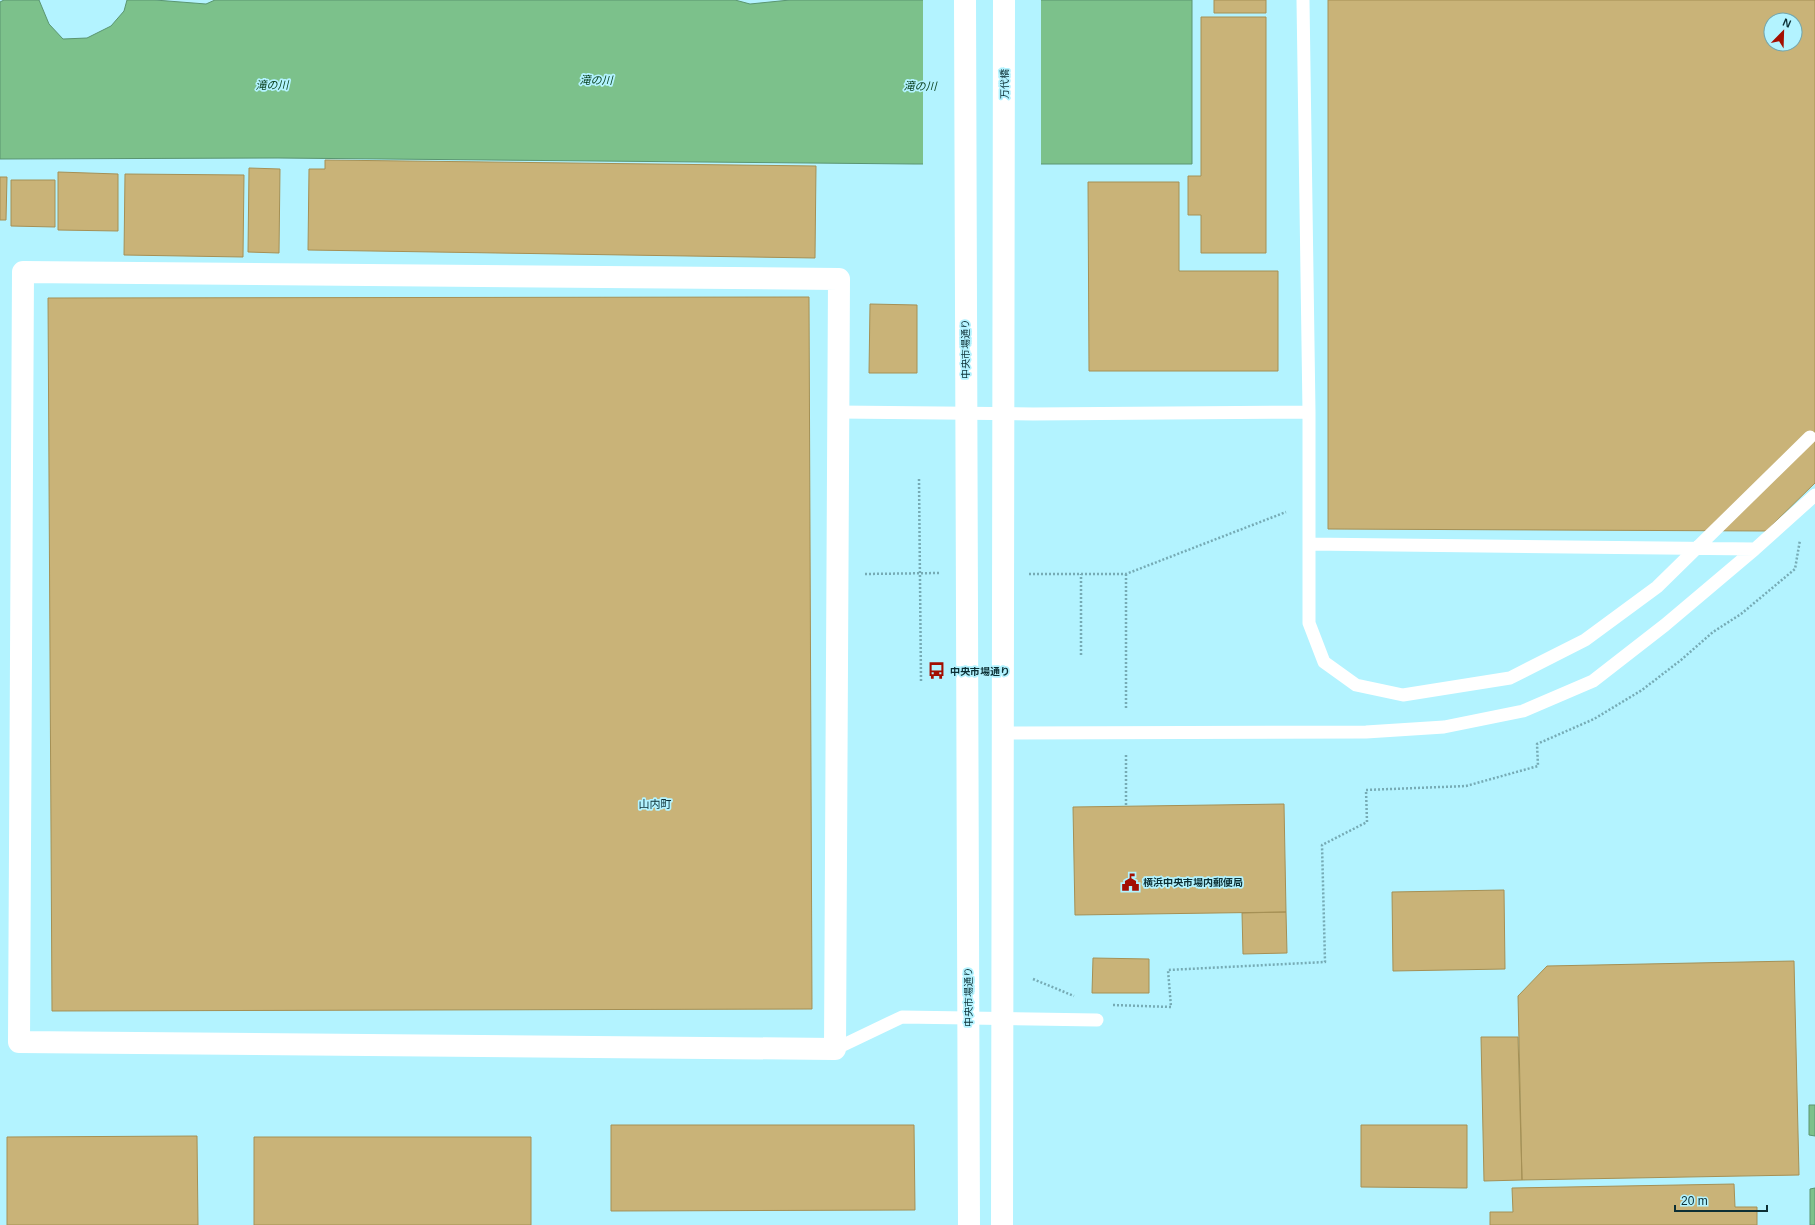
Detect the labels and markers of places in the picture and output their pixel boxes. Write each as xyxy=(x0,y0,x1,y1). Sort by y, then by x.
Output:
bus stop icon: 中央市場通り xyxy=(927,661,947,681)
place label: 中央市場通り xyxy=(950,666,1010,677)
public building icon: 横浜中央市場内郵便局 xyxy=(1120,872,1140,892)
place label: 横浜中央市場内郵便局 xyxy=(1143,877,1243,888)

